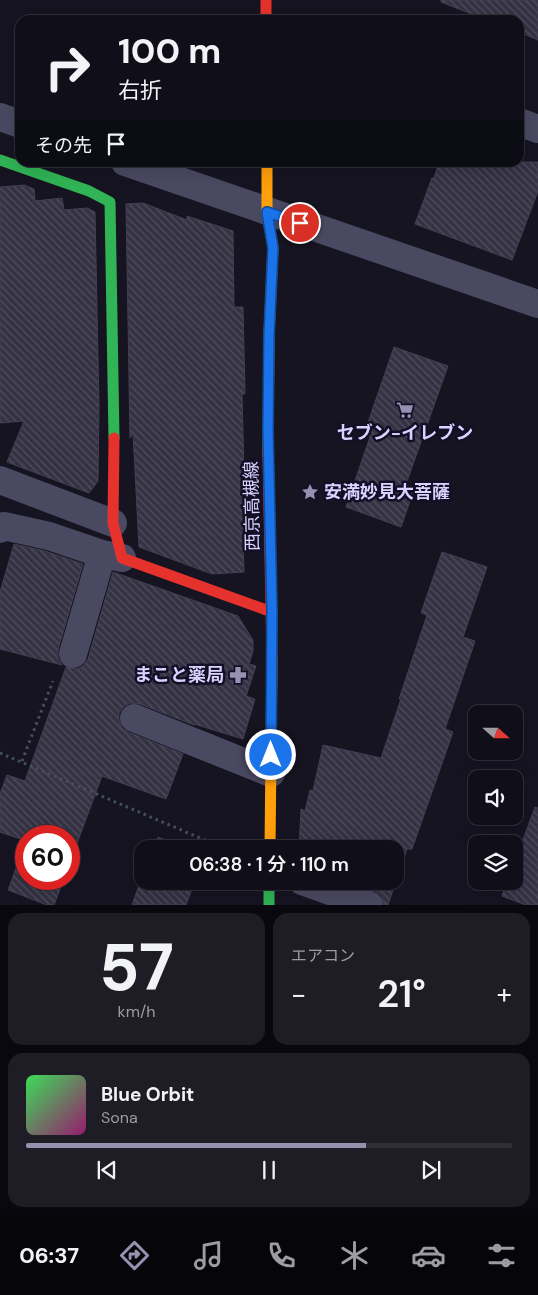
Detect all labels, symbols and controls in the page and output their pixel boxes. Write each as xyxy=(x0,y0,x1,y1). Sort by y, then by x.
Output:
text: 100 m xyxy=(118,28,221,74)
icon: right xyxy=(35,35,100,100)
text: 右折 xyxy=(118,76,162,105)
icon: arrive xyxy=(102,130,130,158)
text: その先 xyxy=(35,133,92,158)
pin xyxy=(279,202,321,244)
icon: arrive xyxy=(286,209,314,237)
supermarket icon: セブン-イレブン xyxy=(395,400,415,420)
place label: セブン-イレブン xyxy=(337,421,473,445)
street label: 西京高槻線 xyxy=(239,461,265,551)
place label: 安満妙見大菩薩 xyxy=(324,480,450,504)
place icon: 安満妙見大菩薩 xyxy=(300,482,320,502)
place label: まこと薬局 xyxy=(134,663,224,687)
pharmacy icon: まこと薬局 xyxy=(228,665,248,685)
north arrow xyxy=(468,705,522,760)
map controls xyxy=(468,705,523,890)
position arrow xyxy=(244,728,296,780)
button: sound xyxy=(468,770,523,825)
speed limit sign: 60 xyxy=(15,825,80,890)
button: layers xyxy=(468,835,523,890)
text: 06:38 · 1 分 · 110 m xyxy=(189,852,349,877)
text: 57 xyxy=(99,926,174,1010)
text: エアコン xyxy=(291,945,355,966)
text: 21° xyxy=(377,969,426,1019)
text: − xyxy=(291,976,306,1013)
text: + xyxy=(497,976,512,1013)
text: km/h xyxy=(118,1001,155,1022)
text: Blue Orbit xyxy=(101,1082,194,1107)
text: Sona xyxy=(101,1107,138,1128)
icon: previous xyxy=(93,1156,121,1184)
icon: pause xyxy=(255,1156,283,1184)
icon: next xyxy=(417,1156,445,1184)
icon: directions xyxy=(117,1238,152,1273)
icon: music xyxy=(191,1238,226,1273)
icon: phone xyxy=(264,1238,299,1273)
icon: climate xyxy=(337,1238,372,1273)
icon: car xyxy=(411,1238,446,1273)
icon: filters xyxy=(484,1238,519,1273)
text: 06:37 xyxy=(19,1241,79,1270)

